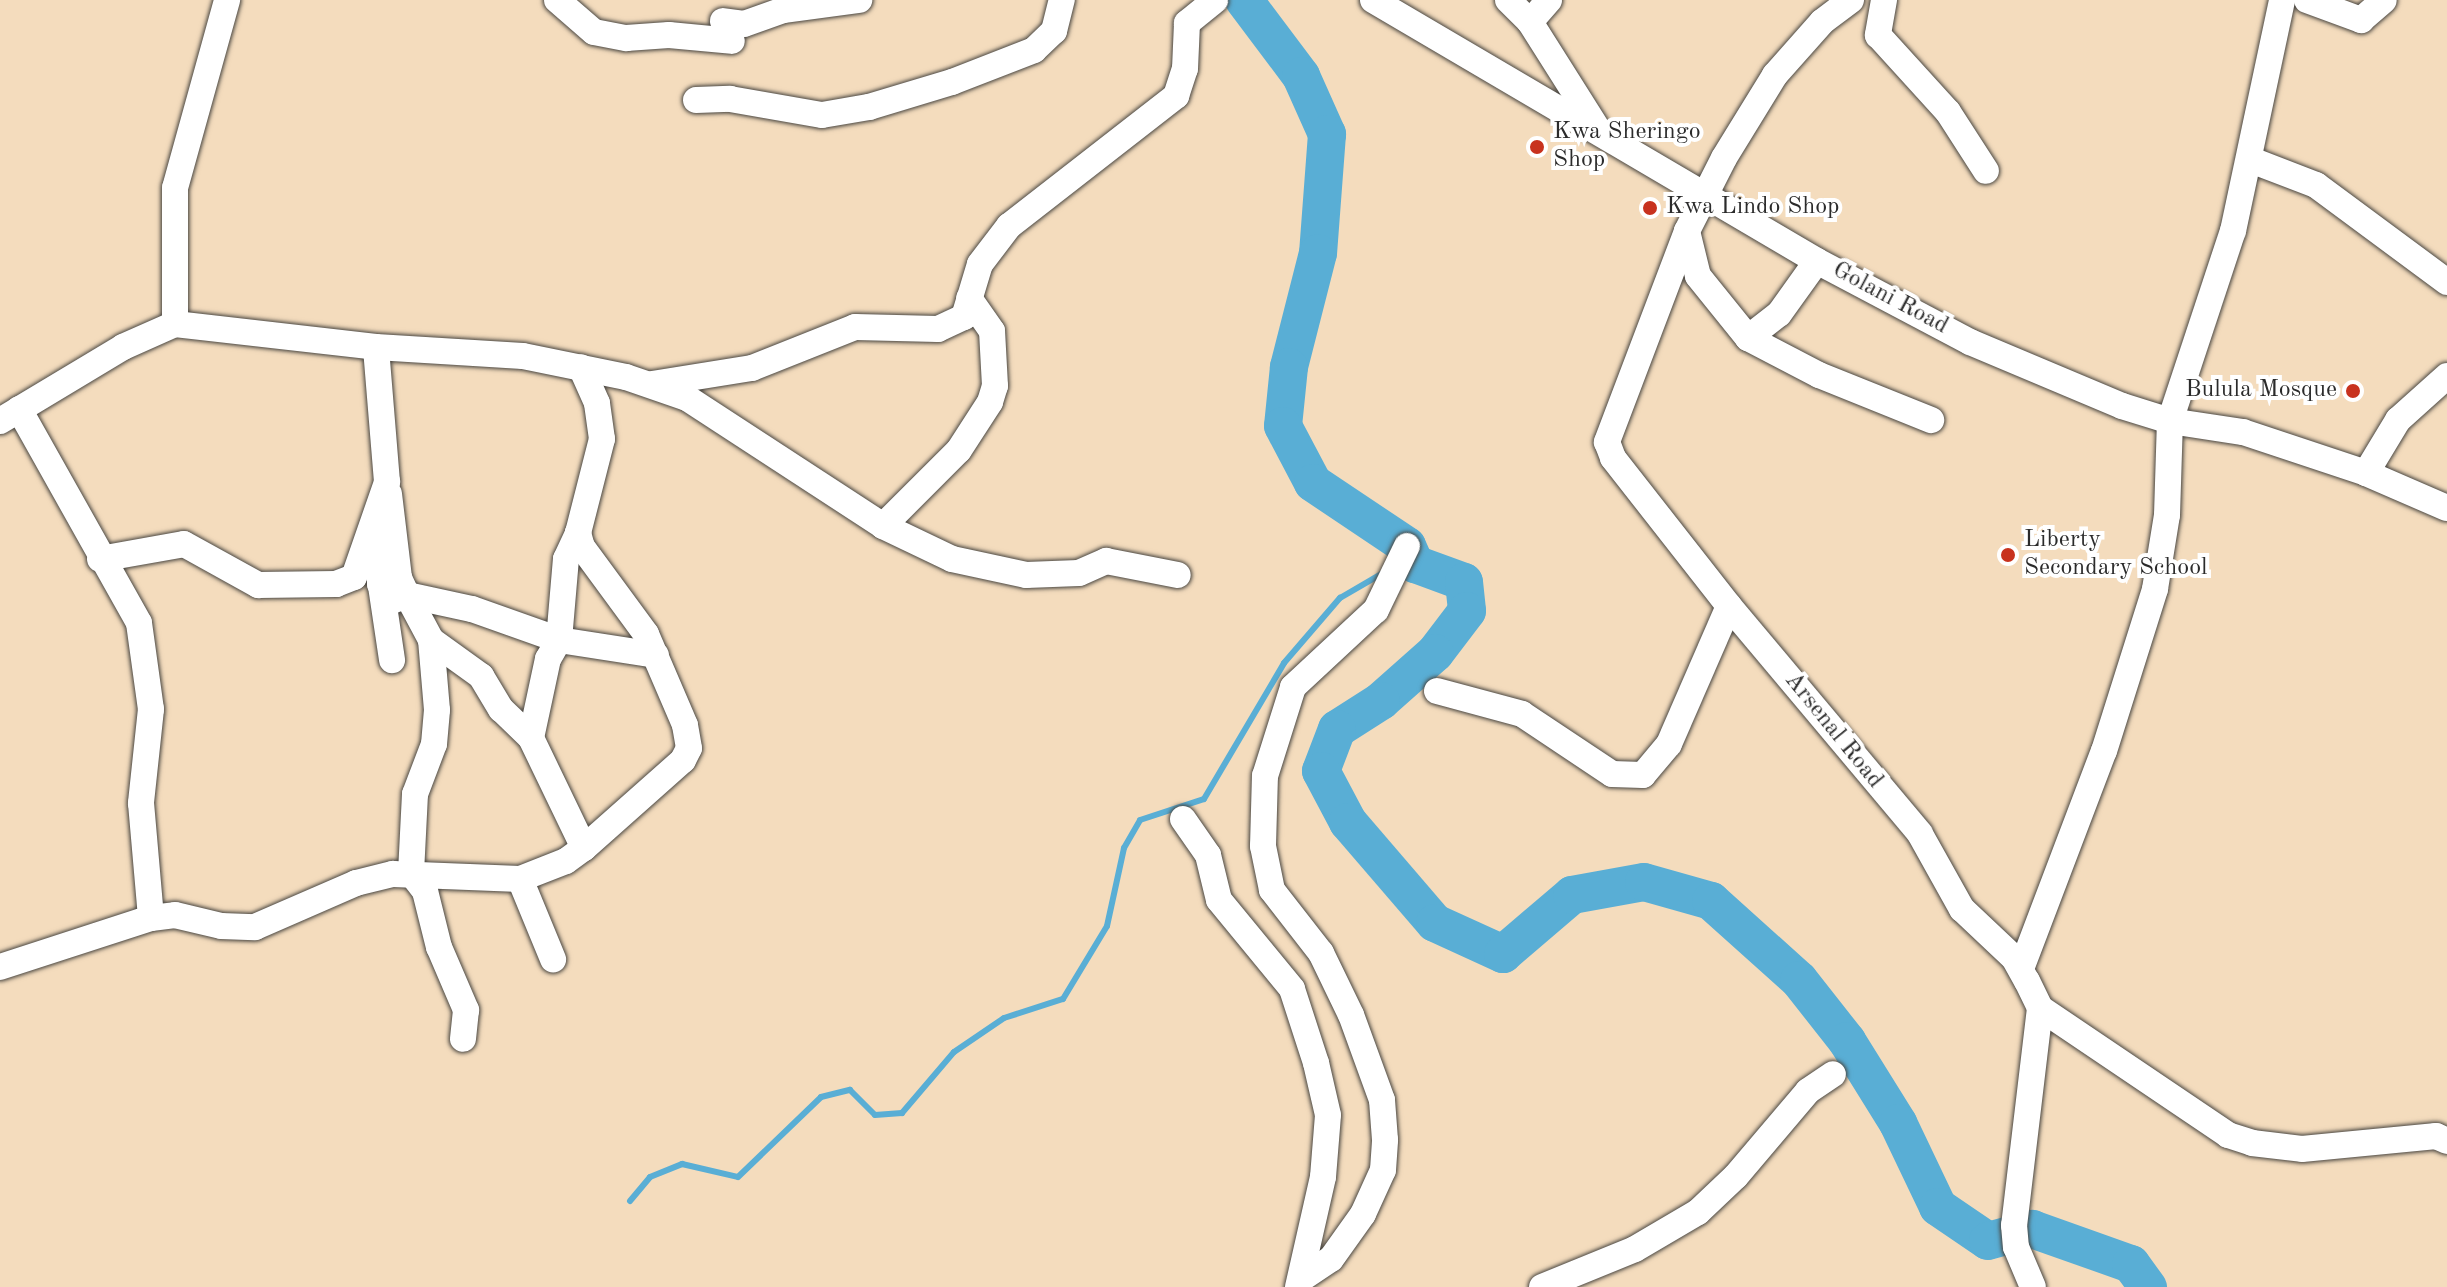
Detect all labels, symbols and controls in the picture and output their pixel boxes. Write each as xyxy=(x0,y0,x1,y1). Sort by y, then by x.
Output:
place label: Kwa Sheringo Shop xyxy=(1553,119,1701,175)
marker: Kwa Sheringo Shop xyxy=(1528,138,1546,156)
place label: Kwa Lindo Shop xyxy=(1666,194,1840,222)
marker: Kwa Lindo Shop xyxy=(1641,199,1659,217)
street label: Golani Road xyxy=(1827,256,1953,342)
place label: Bulula Mosque xyxy=(2185,377,2337,405)
marker: Bulula Mosque xyxy=(2344,382,2362,400)
place label: Liberty Secondary School xyxy=(2024,527,2208,583)
marker: Liberty Secondary School xyxy=(1999,546,2017,564)
street label: Arsenal Road xyxy=(1777,667,1889,795)

